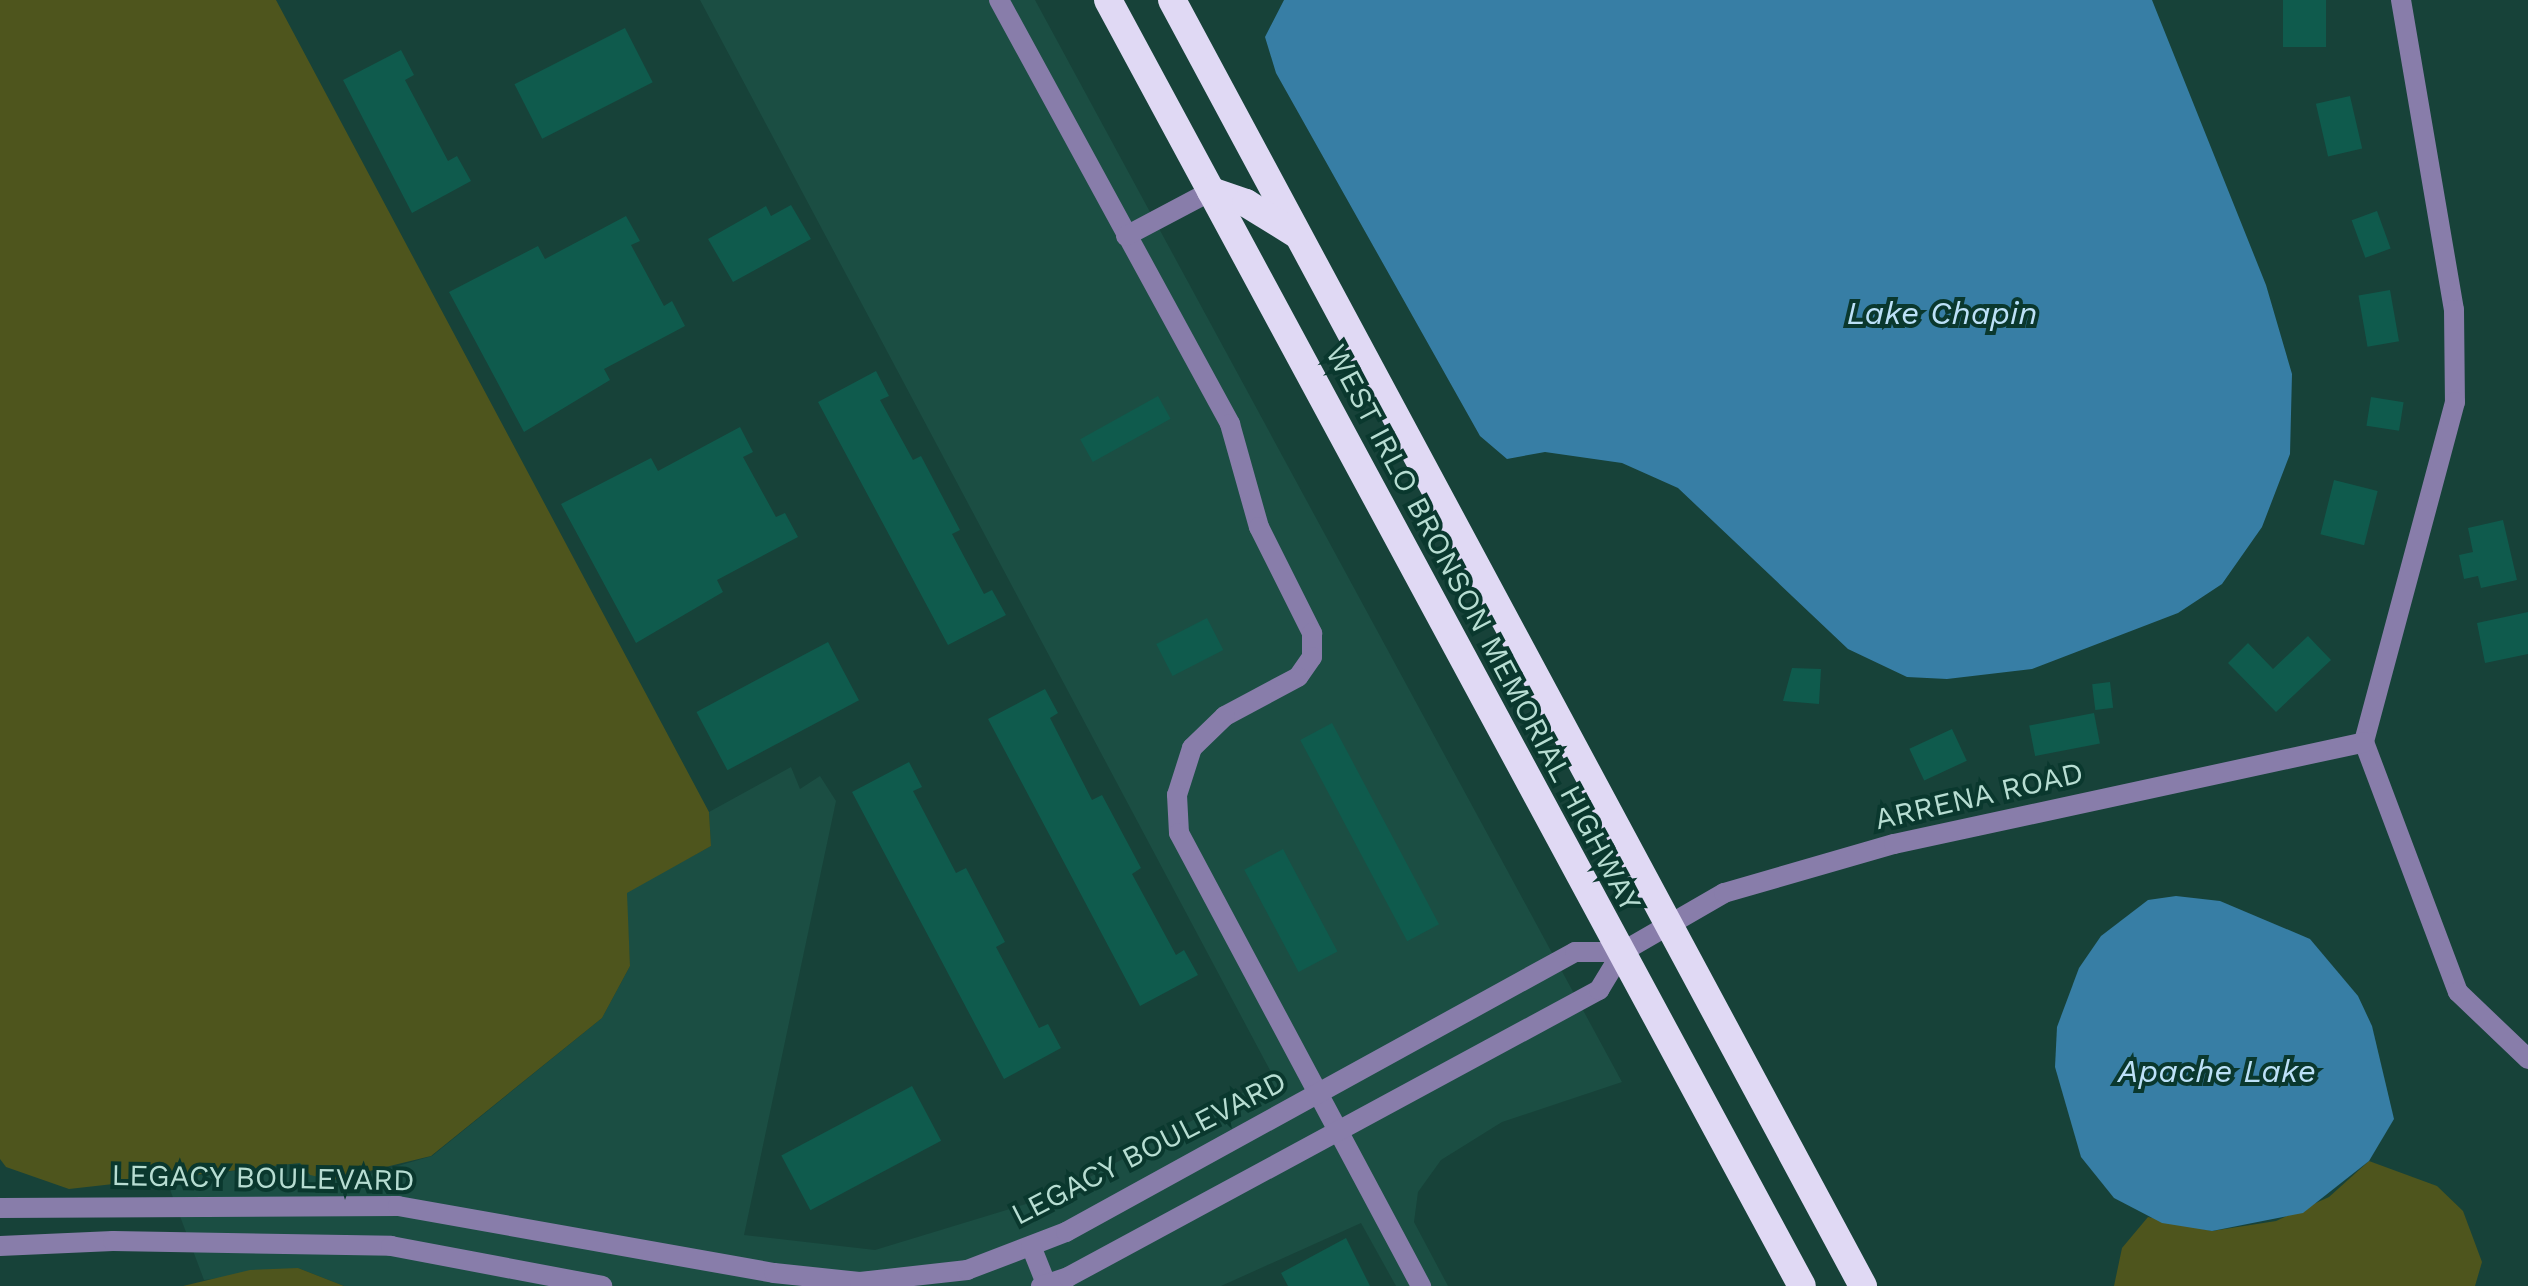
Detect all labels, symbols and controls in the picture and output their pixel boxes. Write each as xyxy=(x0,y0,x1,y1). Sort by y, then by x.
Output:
water label: Lake Chapin xyxy=(1846,294,2038,332)
street label: WEST IRLO BRONSON MEMORIAL HIGHWAY xyxy=(1317,338,1649,918)
street label: ARRENA ROAD xyxy=(1871,754,2087,838)
water label: Apache Lake xyxy=(2118,1052,2316,1090)
street label: LEGACY BOULEVARD xyxy=(1005,1063,1293,1233)
street label: LEGACY BOULEVARD xyxy=(110,1157,416,1199)

